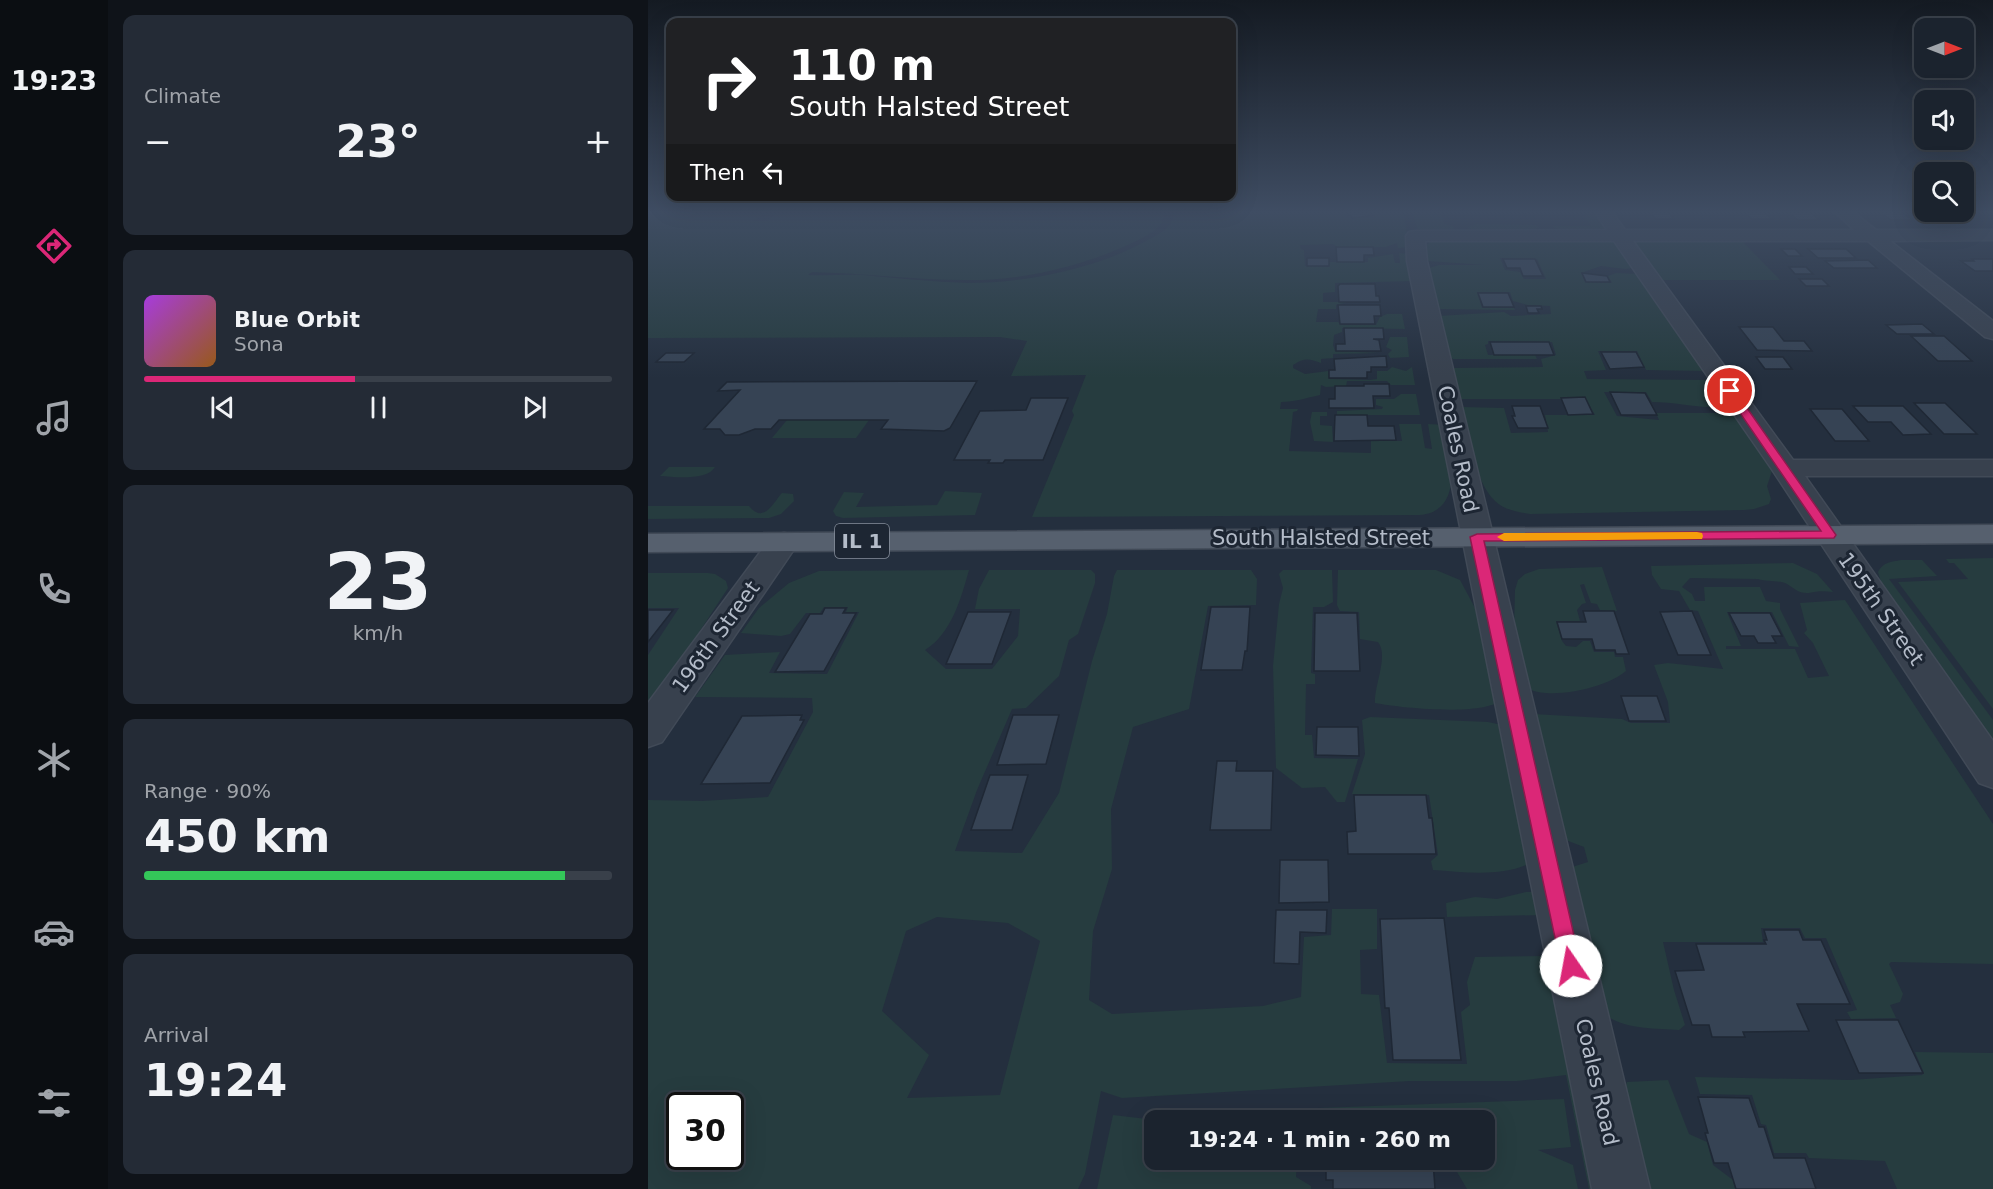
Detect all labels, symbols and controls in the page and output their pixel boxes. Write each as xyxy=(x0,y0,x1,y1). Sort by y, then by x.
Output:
north arrow xyxy=(1914,18,1974,78)
map controls xyxy=(1914,18,1974,222)
text: 110 m xyxy=(789,41,935,90)
icon: right xyxy=(690,42,768,120)
text: 19:23 xyxy=(11,65,97,96)
text: Climate xyxy=(144,84,221,108)
button: sound xyxy=(1914,90,1974,150)
text: South Halsted Street xyxy=(789,91,1069,122)
text: 23° xyxy=(335,115,421,168)
text: − xyxy=(144,122,172,161)
text: + xyxy=(584,122,612,161)
icon: left xyxy=(757,156,790,189)
text: Then xyxy=(690,160,745,185)
button: search xyxy=(1914,162,1974,222)
icon: directions xyxy=(33,225,75,267)
text: Blue Orbit xyxy=(234,307,360,332)
text: Sona xyxy=(234,332,284,356)
pin xyxy=(1704,365,1755,416)
icon: arrive xyxy=(1713,374,1746,407)
street label: Coales Road xyxy=(1433,383,1483,515)
icon: previous xyxy=(206,391,239,424)
icon: pause xyxy=(362,391,395,424)
icon: next xyxy=(518,391,551,424)
icon: music xyxy=(33,397,75,439)
road number: IL 1 xyxy=(835,524,889,558)
street label: South Halsted Street xyxy=(1212,526,1430,550)
text: 23 xyxy=(324,537,432,627)
street label: 195th Street xyxy=(1833,548,1929,670)
icon: phone xyxy=(33,568,75,610)
street label: 196th Street xyxy=(667,577,765,697)
text: km/h xyxy=(353,621,403,645)
icon: climate xyxy=(33,739,75,781)
text: Range · 90% xyxy=(144,779,271,803)
text: 450 km xyxy=(144,810,330,863)
icon: car xyxy=(33,911,75,953)
position arrow xyxy=(1539,934,1603,998)
street label: Coales Road xyxy=(1571,1016,1623,1148)
text: Arrival xyxy=(144,1023,209,1047)
text: 19:24 xyxy=(144,1054,287,1107)
icon: filters xyxy=(33,1082,75,1124)
speed limit sign: 30 xyxy=(666,1092,744,1170)
text: 19:24 · 1 min · 260 m xyxy=(1188,1127,1451,1152)

